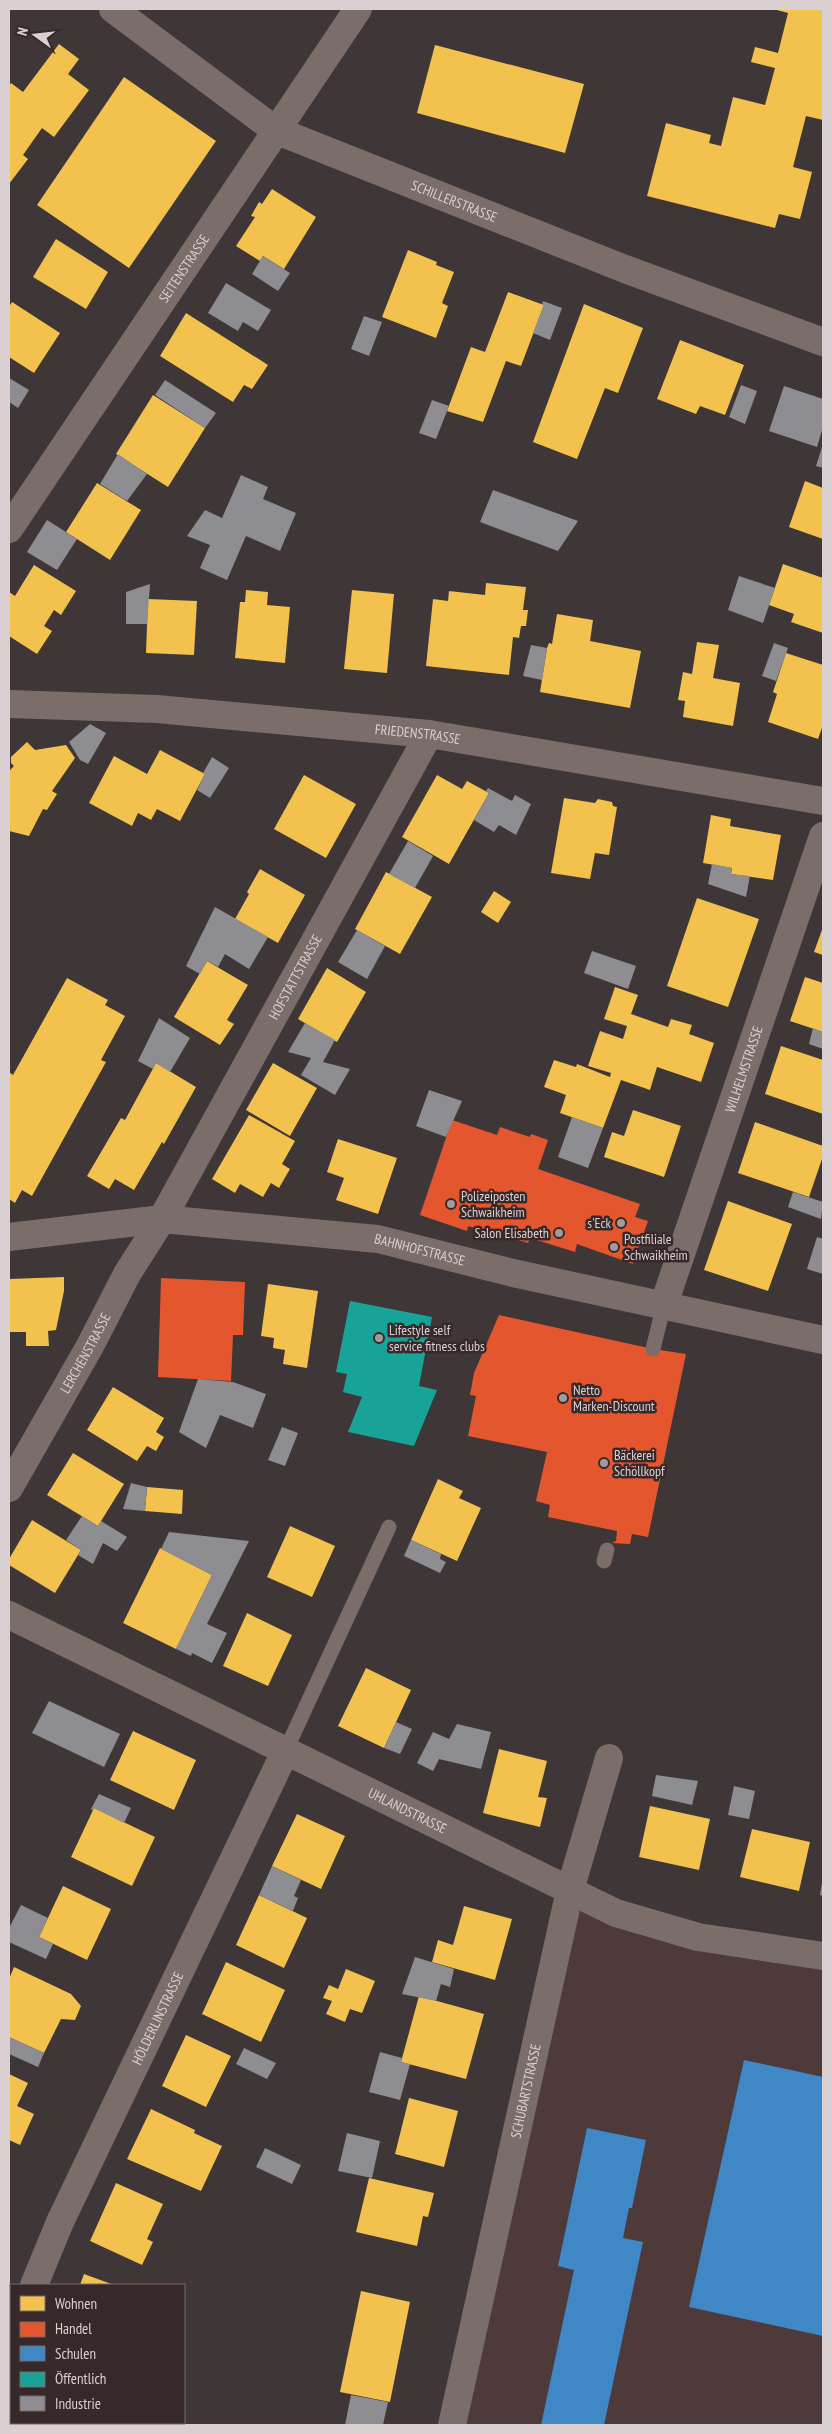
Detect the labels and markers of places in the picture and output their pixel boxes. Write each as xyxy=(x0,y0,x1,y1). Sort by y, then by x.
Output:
place label: Polizeiposten Schwaikheim xyxy=(461,1187,525,1221)
marker: Polizeiposten Schwaikheim xyxy=(445,1198,457,1210)
place label: s'Eck xyxy=(587,1214,612,1232)
marker: s'Eck xyxy=(615,1217,627,1229)
place label: Salon Elisabeth xyxy=(474,1224,549,1242)
marker: Salon Elisabeth xyxy=(553,1227,565,1239)
place label: Postfiliale Schwaikheim xyxy=(624,1230,688,1264)
marker: Postfiliale Schwaikheim xyxy=(608,1241,620,1253)
place label: Lifestyle self service fitness clubs xyxy=(389,1321,485,1355)
marker: Lifestyle self service fitness clubs xyxy=(373,1332,385,1344)
place label: Netto Marken-Discount xyxy=(573,1381,655,1415)
marker: Netto Marken-Discount xyxy=(557,1392,569,1404)
place label: Bäckerei Schöllkopf xyxy=(614,1446,665,1480)
marker: Bäckerei Schöllkopf xyxy=(598,1457,610,1469)

